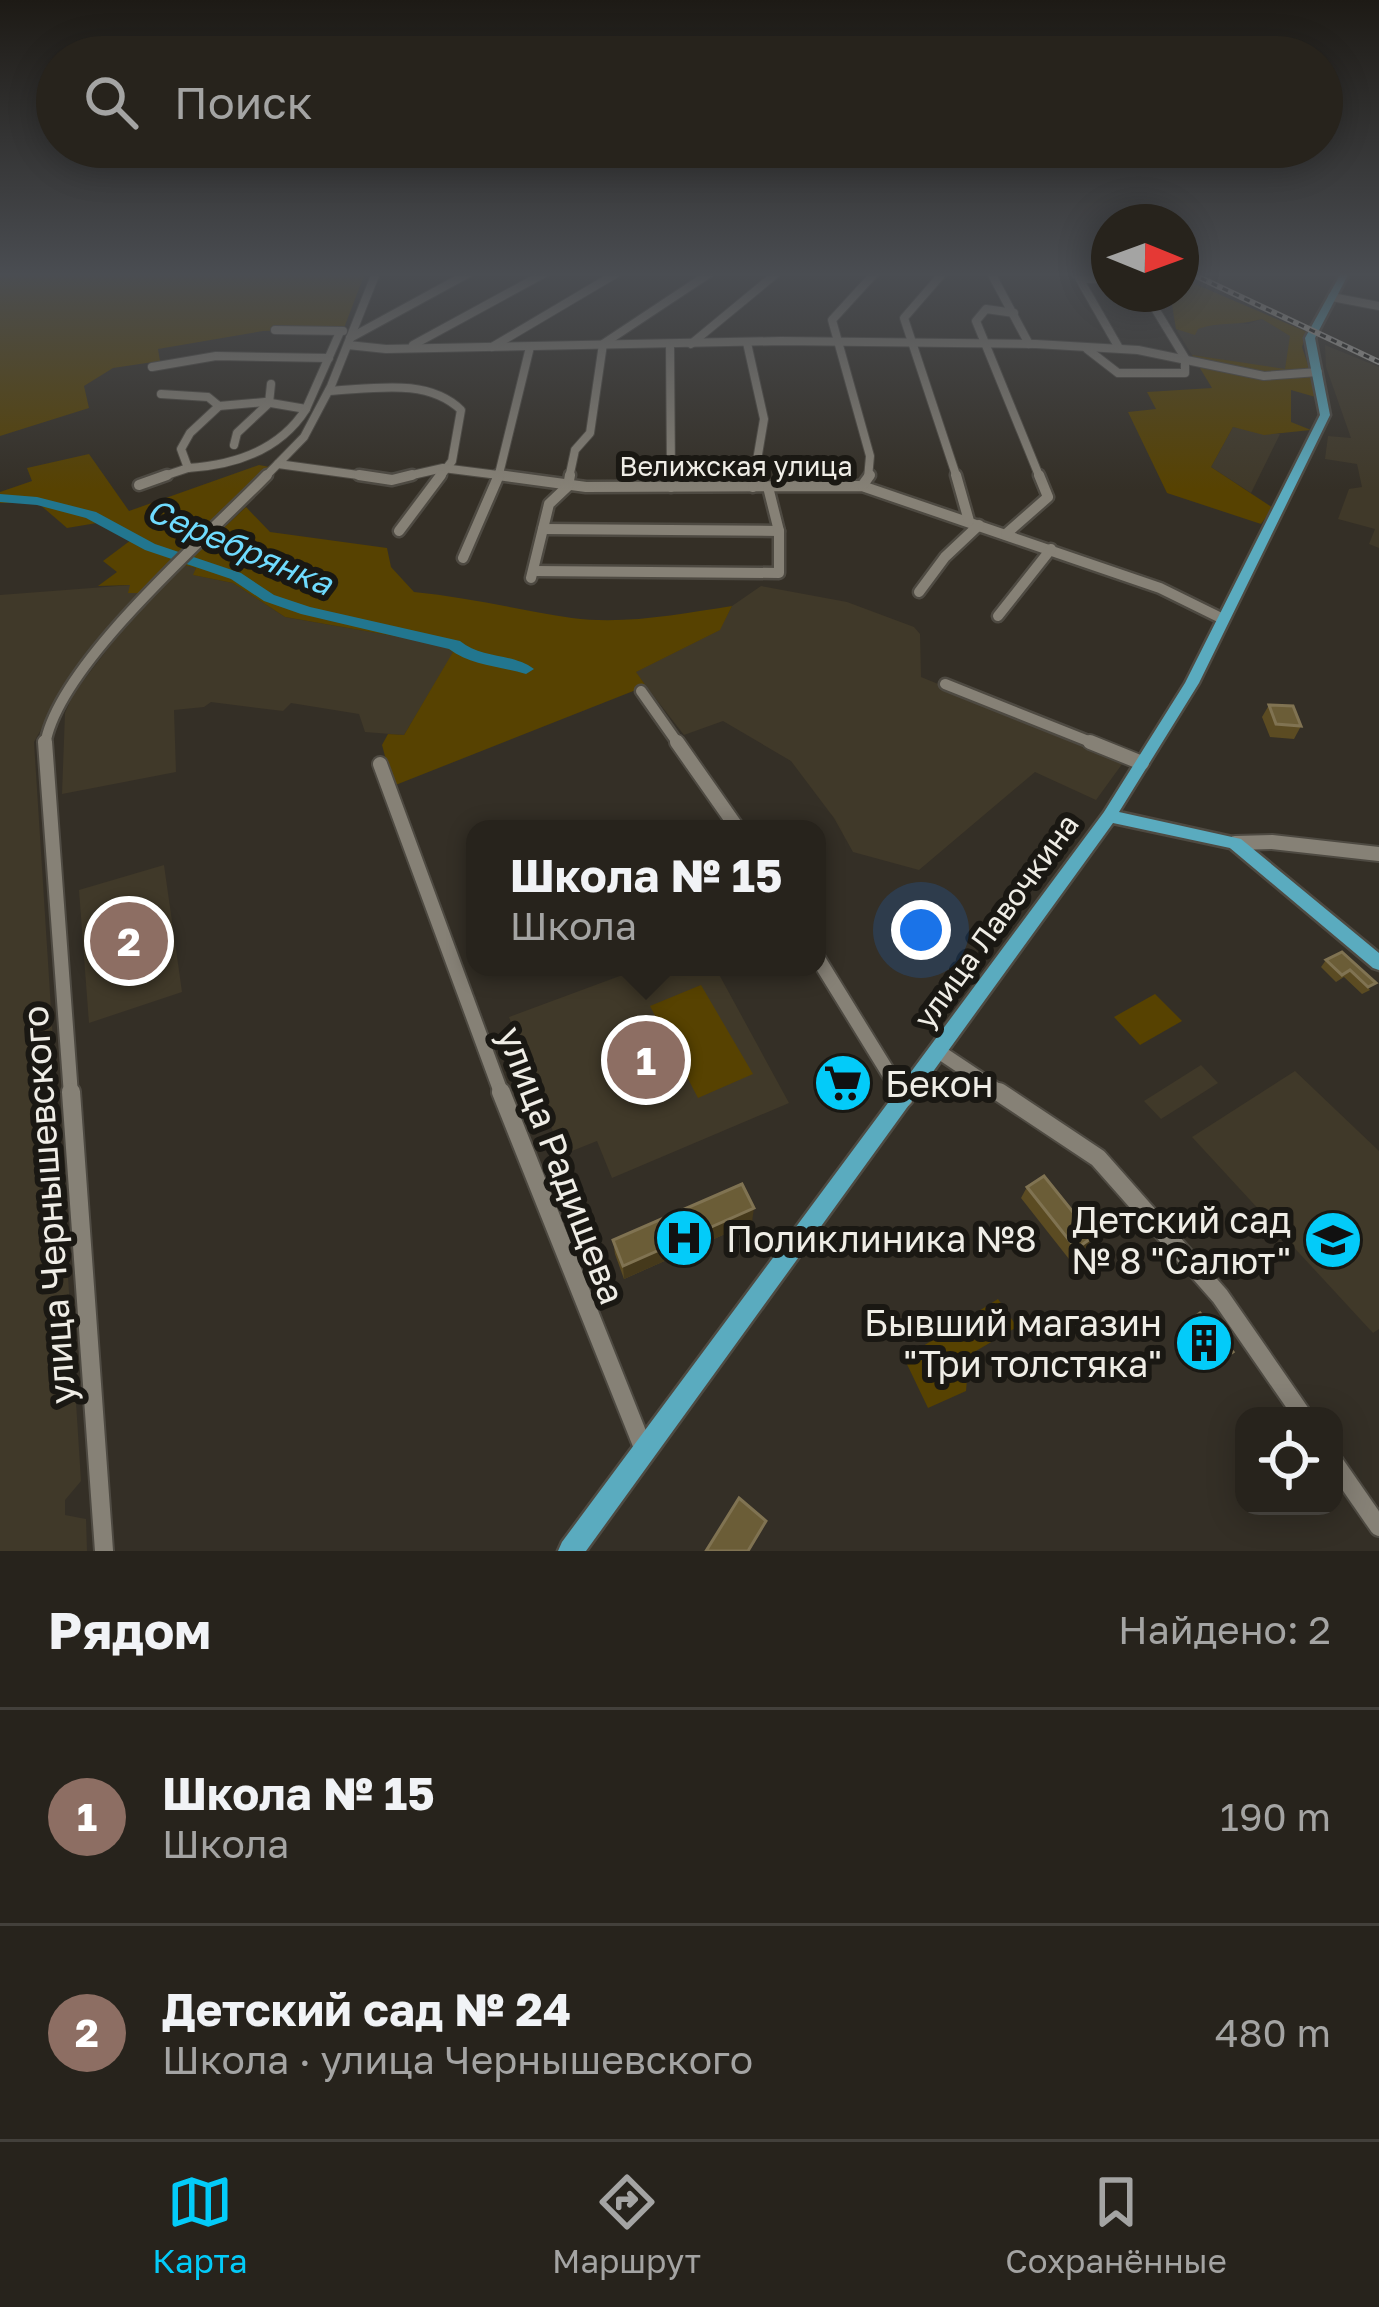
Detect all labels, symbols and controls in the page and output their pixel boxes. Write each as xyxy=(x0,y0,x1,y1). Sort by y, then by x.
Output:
search box xyxy=(36,36,1343,168)
icon: search xyxy=(78,69,144,135)
text: Поиск xyxy=(174,75,313,129)
north arrow xyxy=(1091,204,1199,312)
street label: Велижская улица xyxy=(619,450,853,482)
water label: Серебрянка xyxy=(142,490,340,603)
street label: улица Лавочкина xyxy=(906,807,1086,1035)
popup xyxy=(466,820,826,976)
text: Школа № 15 xyxy=(510,848,782,902)
pin: 2 xyxy=(90,896,168,986)
your location xyxy=(891,900,951,960)
text: Школа xyxy=(510,902,637,949)
street label: улица Чернышевского xyxy=(13,1004,83,1406)
pin: 1 xyxy=(607,1015,685,1105)
street label: улица Радищева xyxy=(489,1020,635,1310)
supermarket icon: Бекон xyxy=(812,1052,874,1114)
place label: Бекон xyxy=(885,1062,993,1105)
place label: Детский сад № 8 "Салют" xyxy=(1071,1198,1291,1282)
hospital icon: Поликлиника №8 xyxy=(653,1207,715,1269)
school or university icon: Детский сад № 8 "Салют" xyxy=(1302,1209,1364,1271)
place label: Поликлиника №8 xyxy=(726,1217,1037,1260)
place label: Бывший магазин "Три толстяка" xyxy=(864,1301,1162,1385)
building icon: Бывший магазин "Три толстяка" xyxy=(1173,1312,1235,1374)
map controls xyxy=(1235,1407,1343,1515)
button: locate xyxy=(1235,1407,1343,1515)
text: Рядом xyxy=(48,1599,211,1660)
text: Найдено: 2 xyxy=(1118,1606,1331,1653)
text: Школа № 15 xyxy=(162,1766,435,1820)
text: 1 xyxy=(77,1793,97,1840)
text: 190 m xyxy=(1220,1793,1331,1840)
text: Школа xyxy=(162,1820,289,1867)
text: Детский сад № 24 xyxy=(162,1982,571,2036)
text: 2 xyxy=(75,2009,99,2056)
text: 480 m xyxy=(1215,2009,1331,2056)
text: Школа · улица Чернышевского xyxy=(162,2036,753,2083)
tab: Карта xyxy=(152,2169,248,2280)
tab: Маршрут xyxy=(552,2169,701,2280)
tab: Сохранённые xyxy=(1005,2169,1227,2280)

